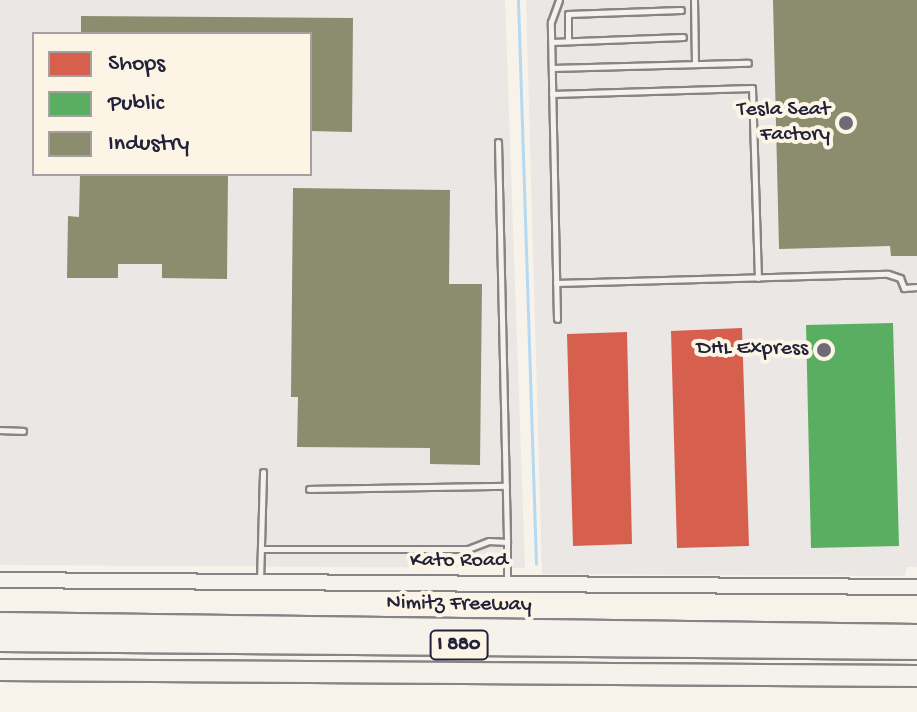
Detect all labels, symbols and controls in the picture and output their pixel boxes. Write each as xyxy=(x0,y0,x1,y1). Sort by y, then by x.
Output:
legend xyxy=(32,32,312,176)
text: Shops xyxy=(108,50,165,79)
text: Public xyxy=(108,90,164,119)
place label: Tesla Seat Factory xyxy=(737,97,830,148)
marker: Tesla Seat Factory xyxy=(837,114,855,132)
text: Industry xyxy=(108,130,189,159)
place label: DHL Express xyxy=(696,337,808,363)
marker: DHL Express xyxy=(815,341,833,359)
street label: Kato Road xyxy=(410,549,508,575)
street label: Nimitz Freeway xyxy=(386,591,532,619)
road number: I 880 xyxy=(429,629,489,661)

